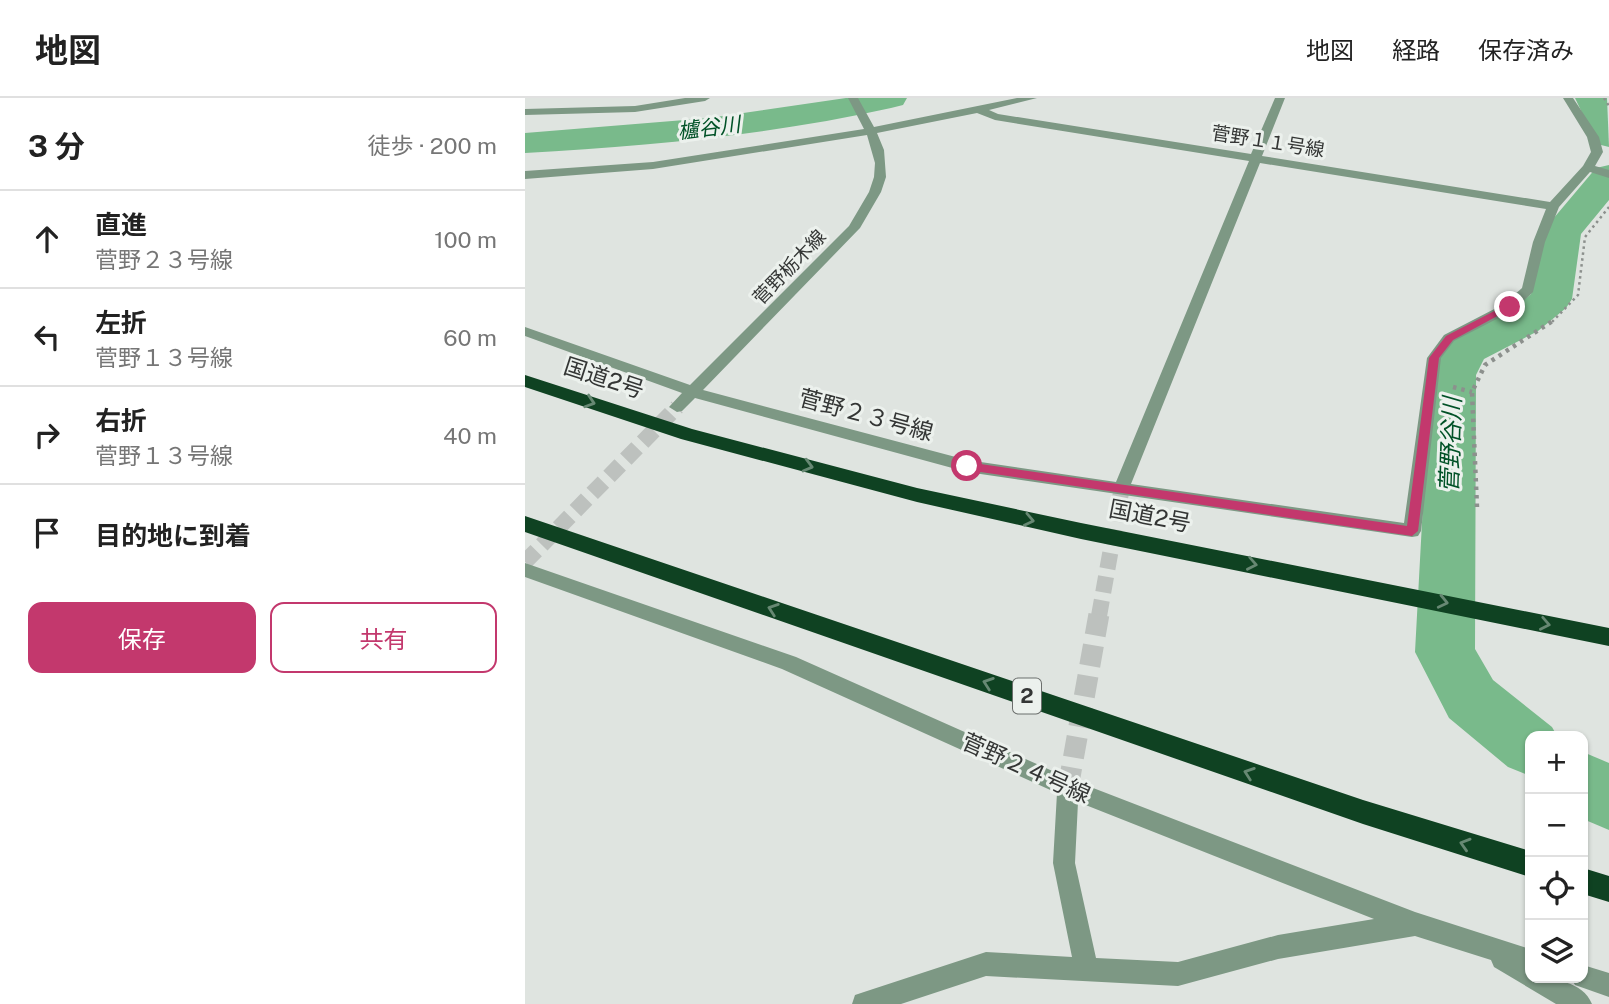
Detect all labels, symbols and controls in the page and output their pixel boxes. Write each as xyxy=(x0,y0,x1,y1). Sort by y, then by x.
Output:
text: 地図 xyxy=(35,31,101,69)
text: 地図 xyxy=(1306,36,1354,64)
text: 経路 xyxy=(1392,36,1440,64)
text: 保存済み xyxy=(1478,36,1574,64)
water label: 櫨谷川 xyxy=(676,111,744,144)
street label: 菅野１１号線 xyxy=(1210,121,1326,161)
text: 3 分 xyxy=(28,128,85,164)
text: 徒歩 · 200 m xyxy=(368,132,497,159)
text: 直進 xyxy=(95,209,147,240)
icon: ahead xyxy=(28,220,66,258)
street label: 菅野栃木線 xyxy=(748,225,830,309)
text: 100 m xyxy=(434,226,497,253)
text: 菅野２３号線 xyxy=(95,246,233,273)
route end xyxy=(1494,291,1525,322)
text: 左折 xyxy=(95,307,147,338)
icon: left xyxy=(28,318,66,356)
text: 60 m xyxy=(443,324,497,351)
text: 菅野１３号線 xyxy=(95,344,233,371)
street label: 国道2号 xyxy=(561,352,648,403)
street label: 菅野２３号線 xyxy=(796,384,936,445)
one-way arrow xyxy=(584,394,596,409)
water label: 菅野谷川 xyxy=(1434,394,1466,493)
text: 右折 xyxy=(95,405,147,436)
icon: right xyxy=(28,416,66,454)
text: 40 m xyxy=(443,422,497,449)
text: 菅野１３号線 xyxy=(95,442,233,469)
route start xyxy=(951,450,982,481)
one-way arrow xyxy=(802,458,814,472)
street label: 国道2号 xyxy=(1107,494,1193,537)
one-way arrow xyxy=(1023,511,1035,526)
icon: arrive xyxy=(28,514,66,552)
text: 目的地に到着 xyxy=(95,520,251,551)
one-way arrow xyxy=(1246,556,1258,571)
one-way arrow xyxy=(1437,594,1449,609)
button: 保存 xyxy=(28,602,256,673)
button: 共有 xyxy=(270,602,497,673)
one-way arrow xyxy=(767,603,779,617)
one-way arrow xyxy=(1539,616,1551,631)
one-way arrow xyxy=(982,677,994,691)
road number: 2 xyxy=(1013,678,1041,714)
street label: 菅野２４号線 xyxy=(958,727,1095,808)
map controls xyxy=(1525,731,1588,983)
button: + xyxy=(1525,731,1588,794)
one-way arrow xyxy=(1243,767,1256,781)
button: − xyxy=(1525,794,1588,857)
one-way arrow xyxy=(1459,838,1472,852)
button: locate xyxy=(1525,857,1588,920)
button: layers xyxy=(1525,920,1588,983)

